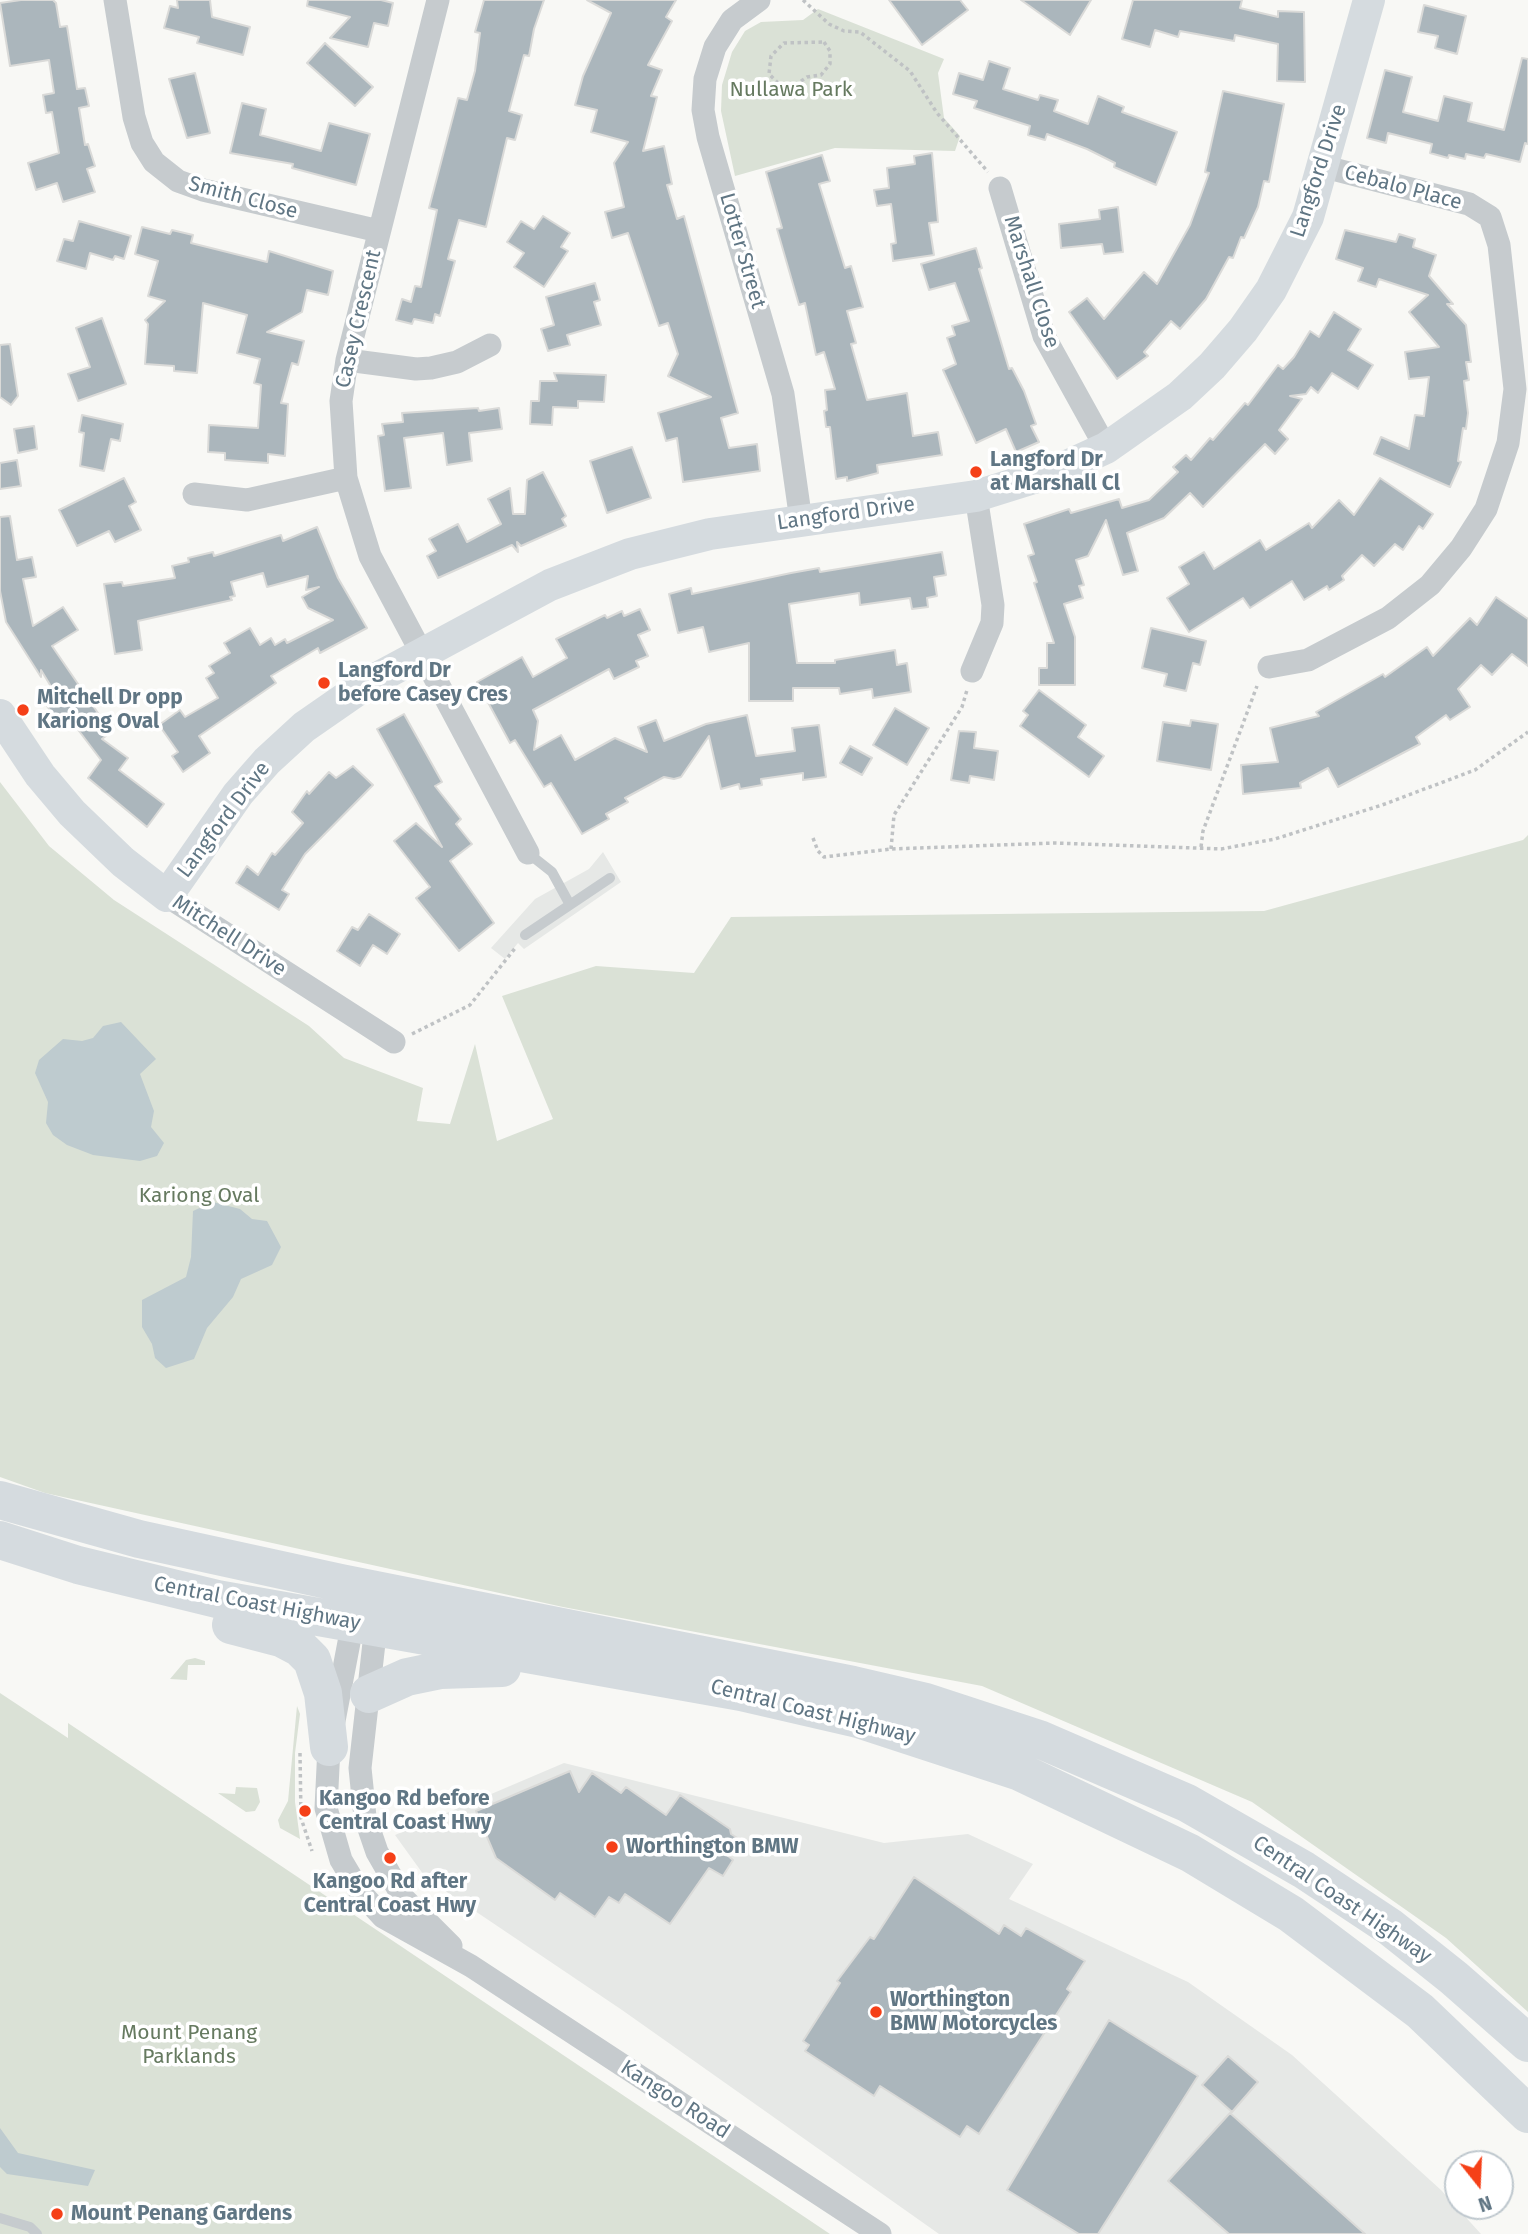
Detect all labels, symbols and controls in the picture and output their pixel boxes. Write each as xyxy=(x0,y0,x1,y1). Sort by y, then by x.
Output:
park label: Nullawa Park xyxy=(729,77,853,103)
street label: Langford Drive xyxy=(1286,101,1352,241)
street label: Cebalo Place xyxy=(1341,160,1465,216)
street label: Smith Close xyxy=(186,171,300,225)
street label: Lotter Street xyxy=(713,190,771,312)
street label: Marshall Close xyxy=(998,213,1064,351)
street label: Casey Crescent xyxy=(331,247,387,391)
place label: Langford Dr at Marshall Cl xyxy=(990,447,1120,497)
marker: Langford Dr at Marshall Cl xyxy=(968,464,984,480)
street label: Langford Drive xyxy=(776,492,916,536)
place label: Langford Dr before Casey Cres xyxy=(338,658,508,708)
marker: Langford Dr before Casey Cres xyxy=(316,675,332,691)
place label: Mitchell Dr opp Kariong Oval xyxy=(37,685,183,735)
marker: Mitchell Dr opp Kariong Oval xyxy=(15,702,31,718)
street label: Langford Drive xyxy=(172,757,276,883)
street label: Mitchell Drive xyxy=(167,890,291,982)
park label: Kariong Oval xyxy=(139,1183,259,1209)
street label: Central Coast Highway xyxy=(151,1572,363,1636)
street label: Central Coast Highway xyxy=(708,1674,918,1750)
place label: Kangoo Rd before Central Coast Hwy xyxy=(319,1786,491,1836)
marker: Kangoo Rd before Central Coast Hwy xyxy=(297,1803,313,1819)
street label: Central Coast Highway xyxy=(1248,1831,1436,1969)
place label: Worthington BMW xyxy=(626,1834,798,1860)
marker: Worthington BMW xyxy=(604,1839,620,1855)
marker: Kangoo Rd after Central Coast Hwy xyxy=(382,1850,398,1866)
place label: Kangoo Rd after Central Coast Hwy xyxy=(304,1869,476,1919)
place label: Worthington BMW Motorcycles xyxy=(890,1987,1057,2037)
marker: Worthington BMW Motorcycles xyxy=(868,2004,884,2020)
park label: Mount Penang Parklands xyxy=(121,2020,257,2070)
street label: Kangoo Road xyxy=(616,2055,734,2145)
north arrow xyxy=(1444,2150,1514,2220)
text: N xyxy=(1475,2191,1495,2216)
place label: Mount Penang Gardens xyxy=(71,2201,292,2227)
marker: Mount Penang Gardens xyxy=(49,2206,65,2222)

